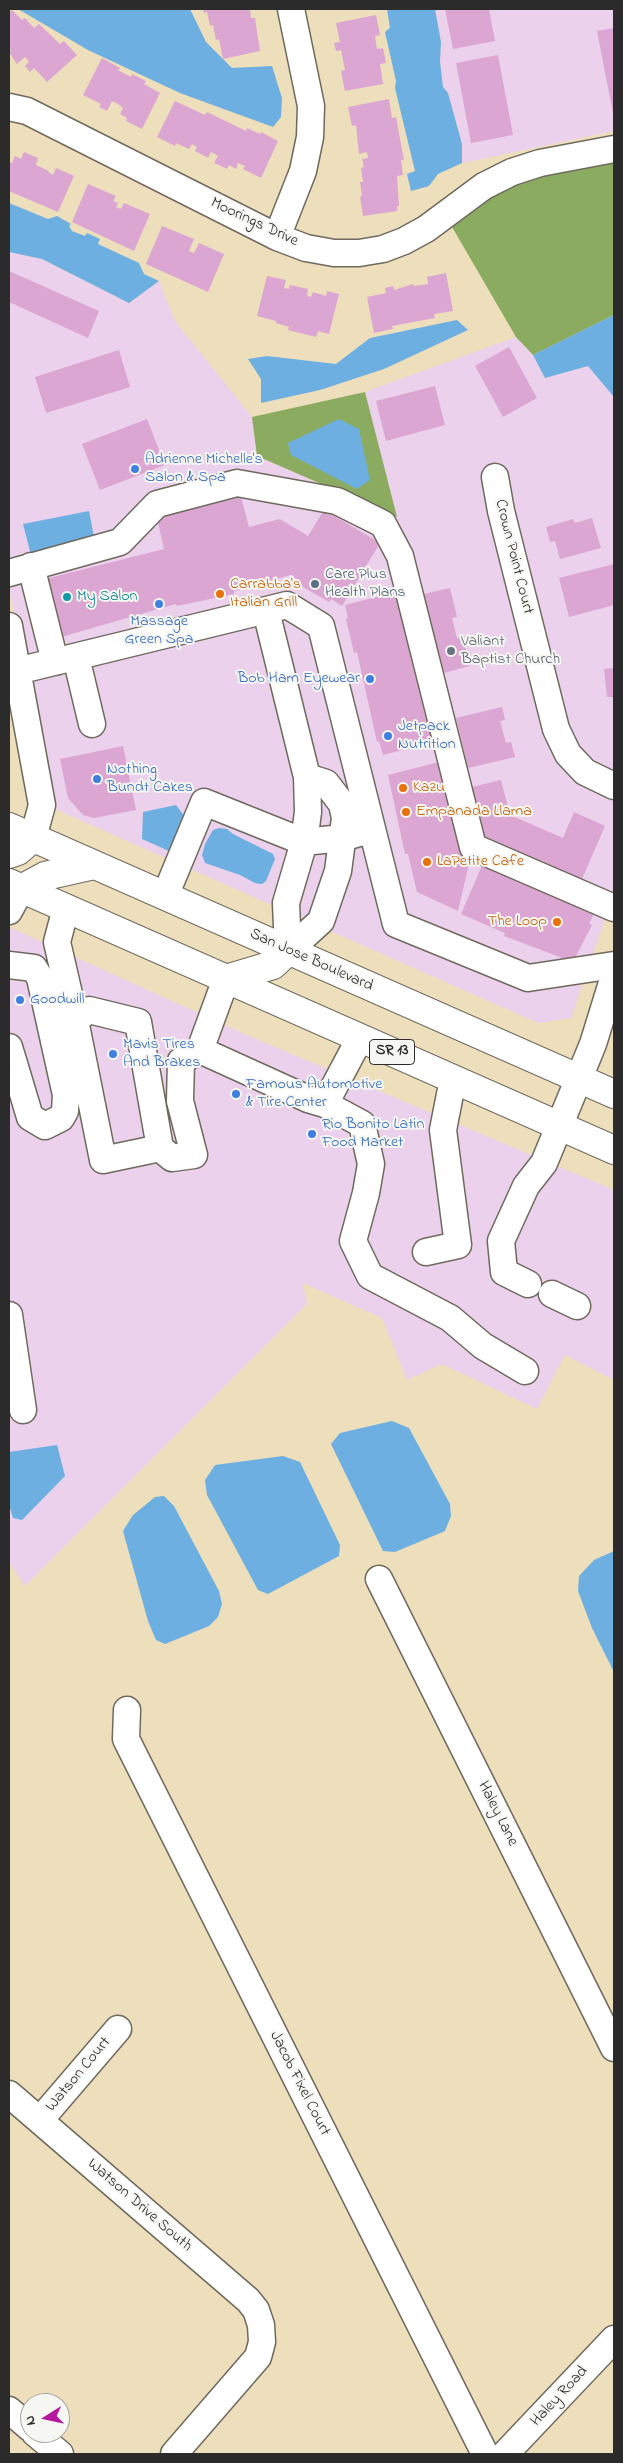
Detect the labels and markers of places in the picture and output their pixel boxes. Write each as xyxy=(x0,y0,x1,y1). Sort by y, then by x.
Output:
place label: Adrienne Michelle's Salon & Spa xyxy=(145,450,263,488)
marker: Adrienne Michelle's Salon & Spa xyxy=(129,463,141,475)
place label: Care Plus Health Plans xyxy=(325,565,405,603)
place label: Carrabba's Italian Grill xyxy=(230,575,301,613)
marker: Care Plus Health Plans xyxy=(309,578,321,590)
place label: My Salon xyxy=(77,587,137,607)
marker: Carrabba's Italian Grill xyxy=(214,588,226,600)
marker: My Salon xyxy=(61,591,73,603)
marker: Massage Green Spa xyxy=(153,598,165,610)
place label: Massage Green Spa xyxy=(125,612,193,650)
place label: Valiant Baptist Church xyxy=(461,632,560,670)
marker: Valiant Baptist Church xyxy=(445,645,457,657)
place label: Bob Ham Eyewear xyxy=(238,669,360,689)
marker: Bob Ham Eyewear xyxy=(364,673,376,685)
place label: Jetpack Nutrition xyxy=(398,717,456,755)
marker: Jetpack Nutrition xyxy=(382,730,394,742)
place label: Nothing Bundt Cakes xyxy=(107,760,193,798)
marker: Nothing Bundt Cakes xyxy=(91,773,103,785)
place label: Kazu xyxy=(413,778,445,798)
marker: Kazu xyxy=(397,782,409,794)
place label: Empanada Llama xyxy=(416,802,532,822)
marker: Empanada Llama xyxy=(400,806,412,818)
place label: LaPetite Cafe xyxy=(437,852,524,872)
marker: LaPetite Cafe xyxy=(421,856,433,868)
place label: The Loop xyxy=(488,912,547,932)
marker: The Loop xyxy=(551,916,563,928)
place label: Goodwill xyxy=(30,990,84,1010)
marker: Goodwill xyxy=(14,994,26,1006)
place label: Mavis Tires And Brakes xyxy=(123,1035,200,1073)
marker: Mavis Tires And Brakes xyxy=(107,1048,119,1060)
place label: Famous Automotive & Tire Center xyxy=(246,1075,382,1113)
marker: Famous Automotive & Tire Center xyxy=(230,1088,242,1100)
place label: Rio Bonito Latin Food Market xyxy=(322,1115,424,1153)
marker: Rio Bonito Latin Food Market xyxy=(306,1128,318,1140)

